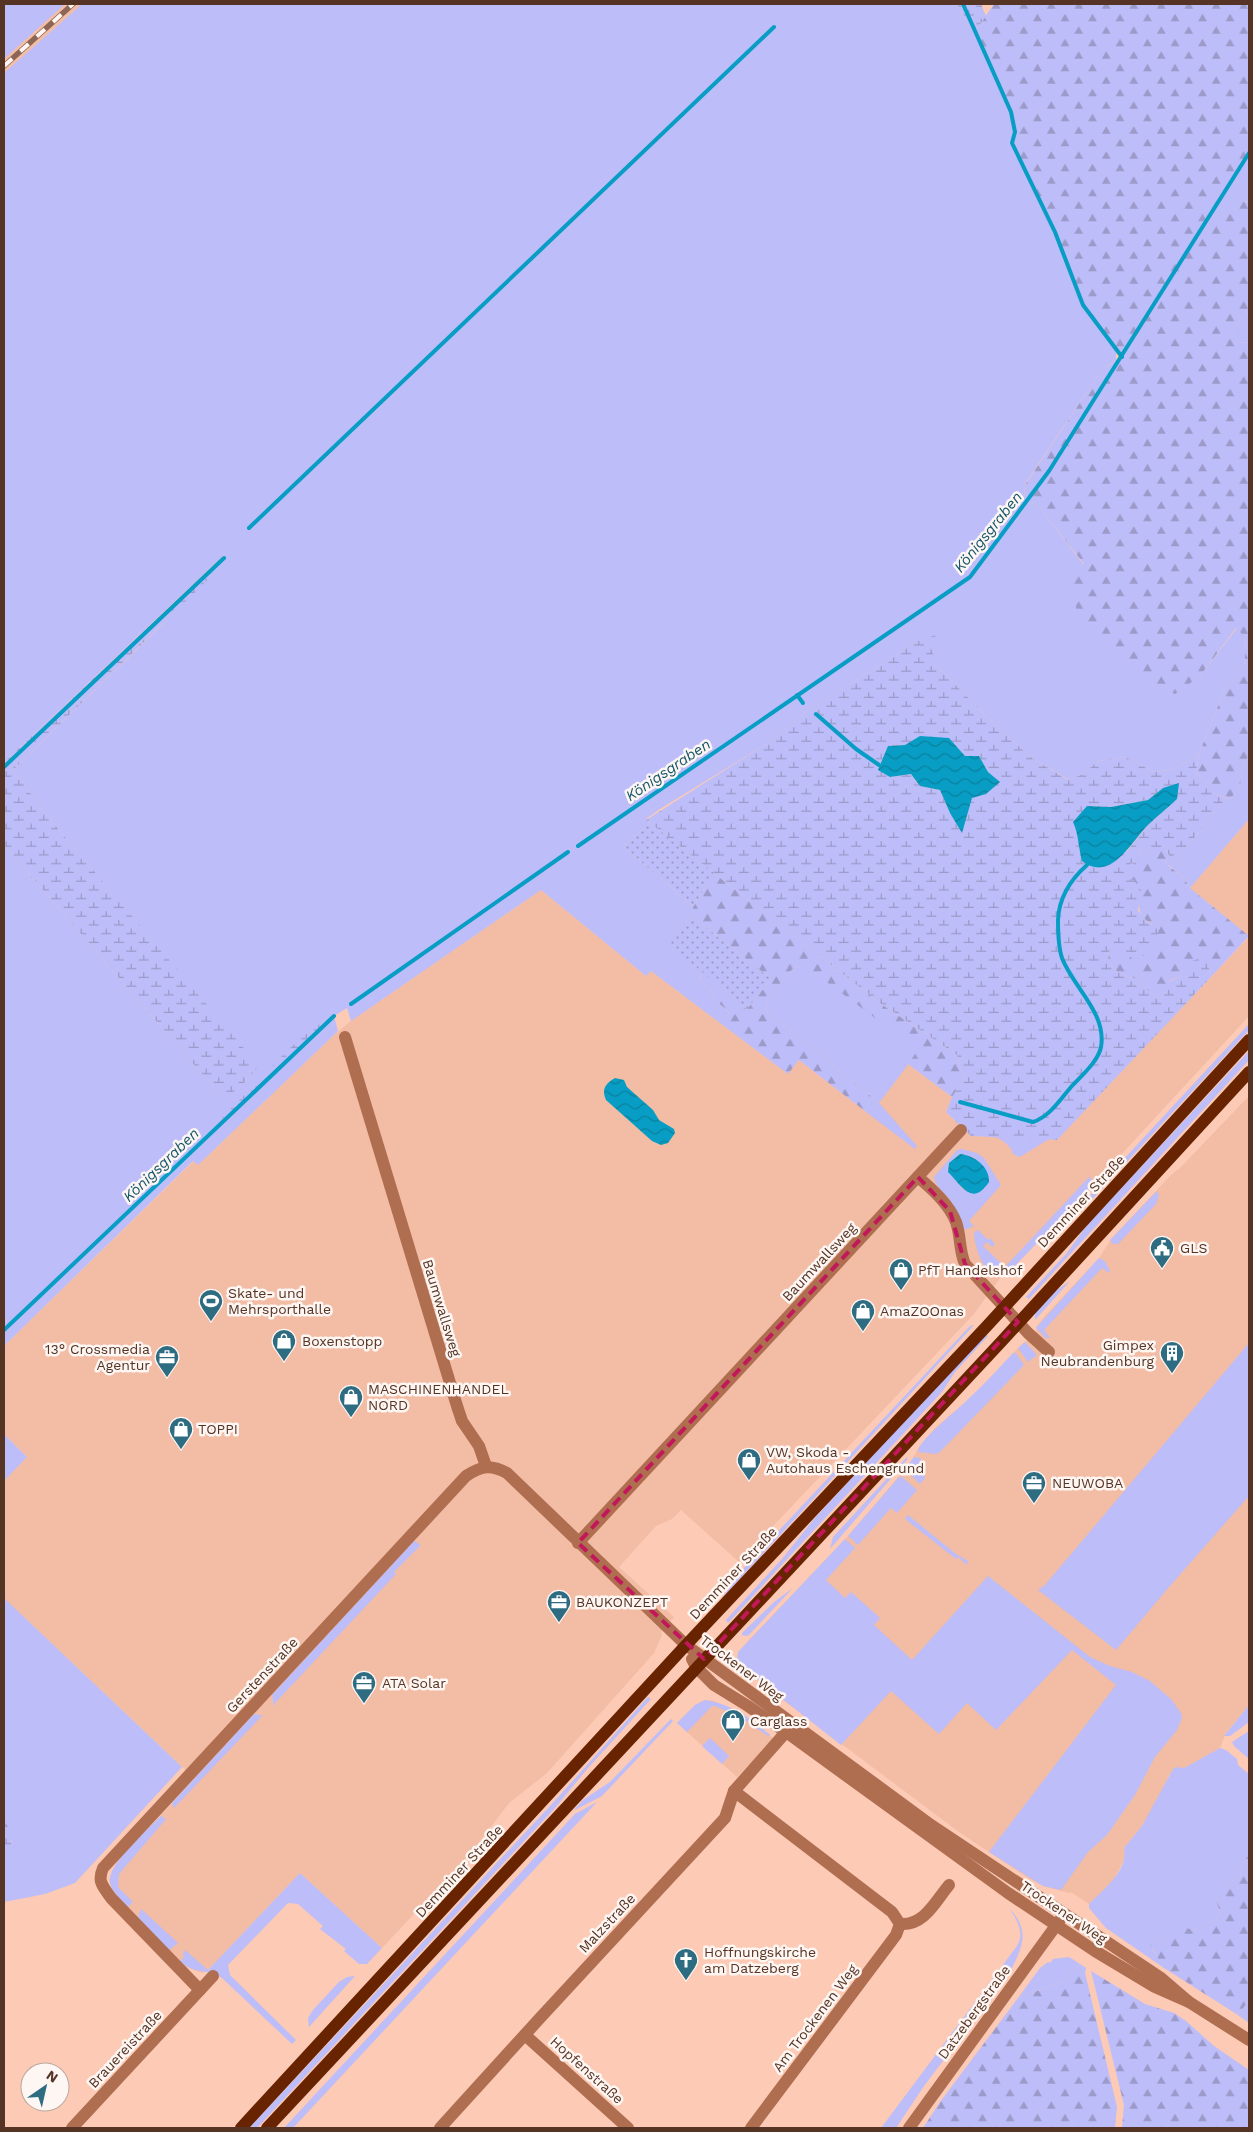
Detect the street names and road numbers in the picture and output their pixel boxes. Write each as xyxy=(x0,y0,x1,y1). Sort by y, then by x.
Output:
street label: Demminer Straße xyxy=(1034,1151,1128,1251)
street label: Baumwallsweg xyxy=(779,1219,860,1304)
street label: Baumwallsweg xyxy=(420,1257,465,1359)
street label: Demminer Straße xyxy=(686,1523,780,1623)
street label: Trockener Weg xyxy=(697,1632,787,1705)
street label: Gerstenstraße xyxy=(223,1634,301,1716)
street label: Demminer Straße xyxy=(412,1821,506,1921)
street label: Trockener Weg xyxy=(1018,1877,1110,1947)
street label: Malzstraße xyxy=(576,1890,638,1956)
street label: Am Trockenen Weg xyxy=(769,1961,861,2075)
street label: Datzebergstraße xyxy=(935,1962,1013,2062)
street label: Brauereistraße xyxy=(85,2007,165,2091)
street label: Hopfenstraße xyxy=(547,2033,627,2107)

